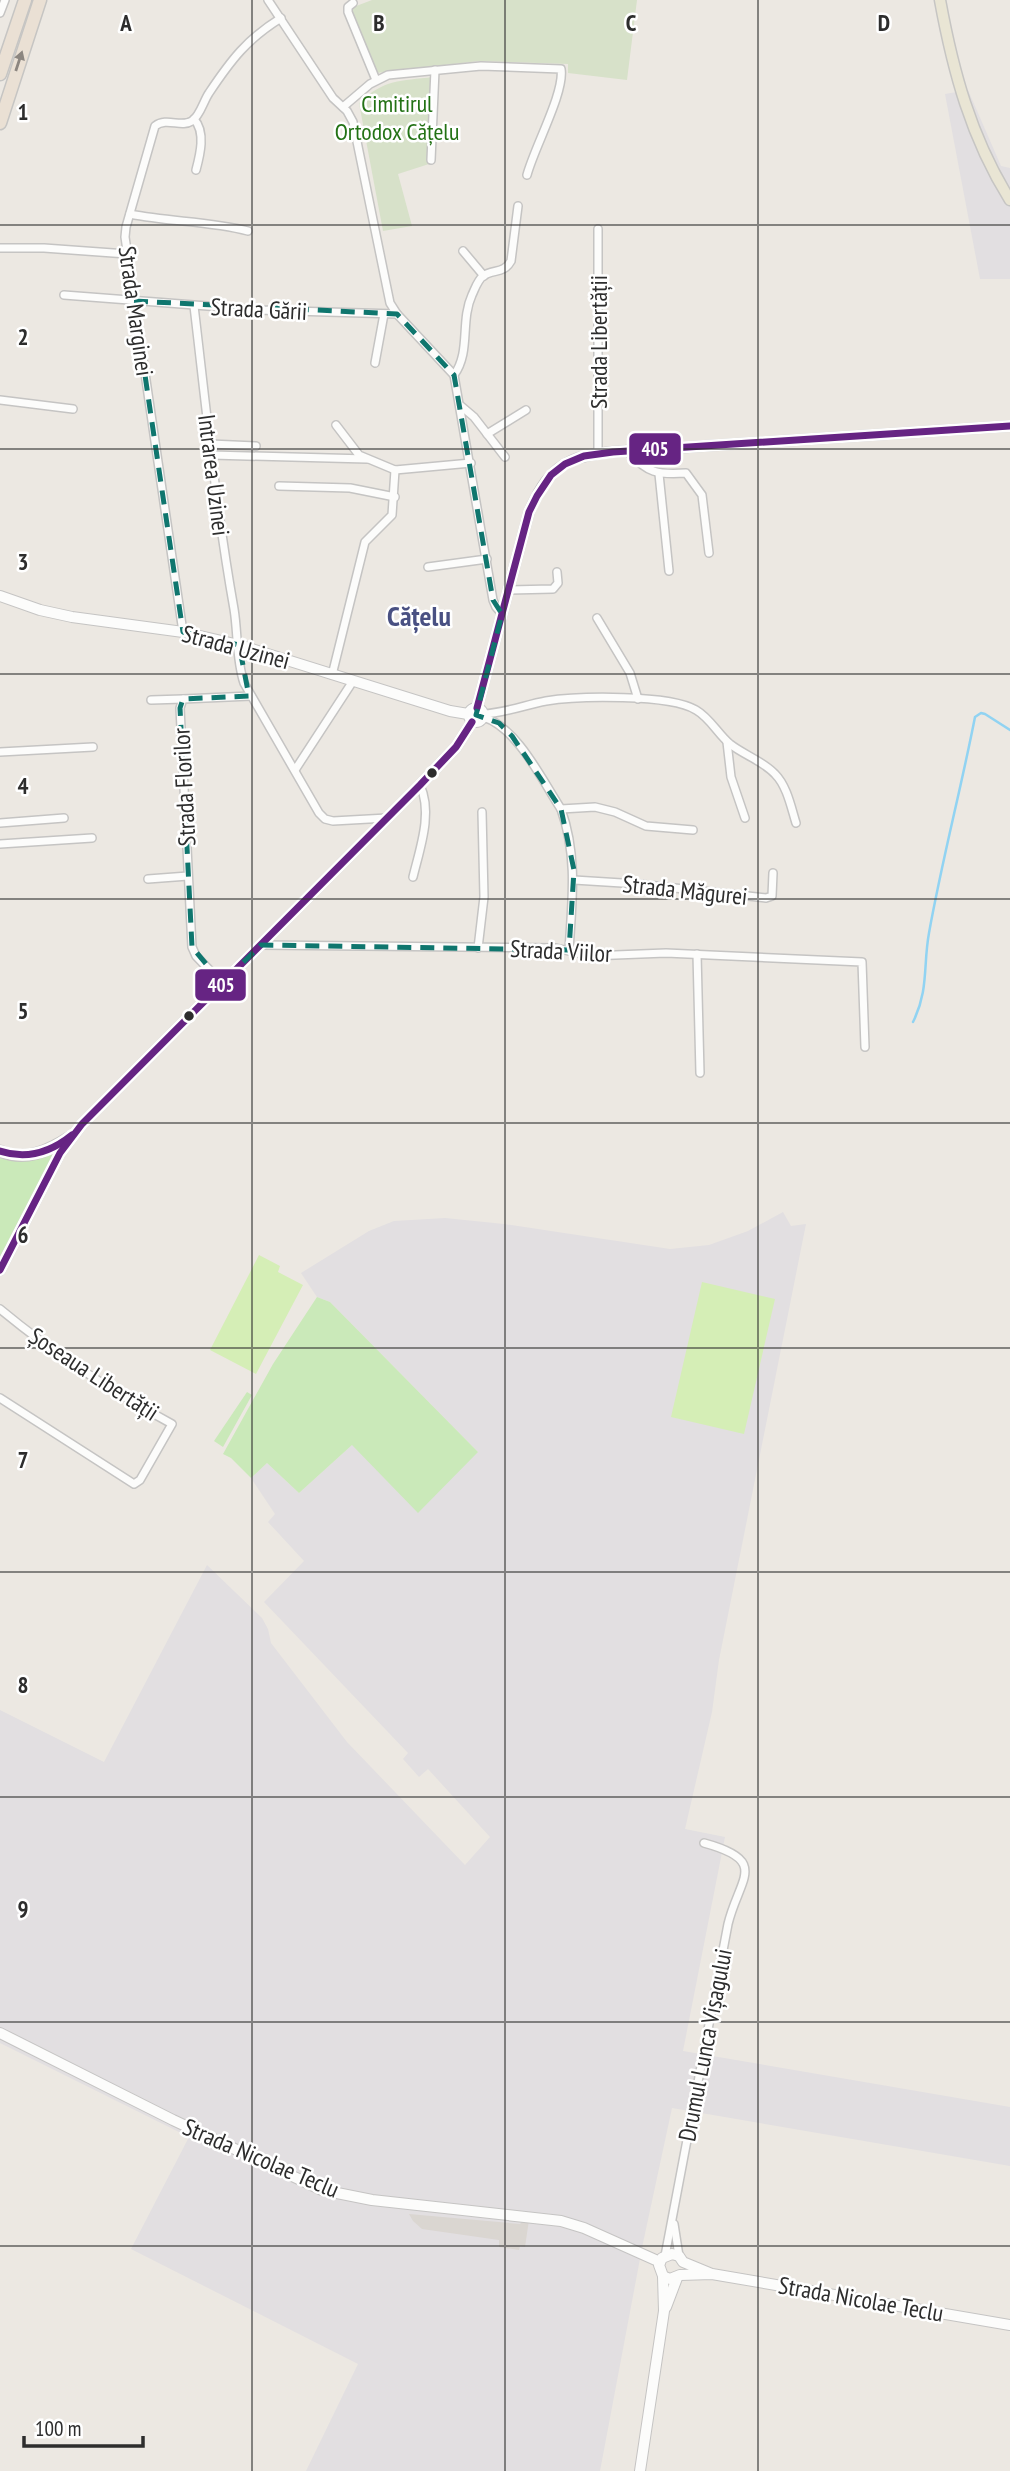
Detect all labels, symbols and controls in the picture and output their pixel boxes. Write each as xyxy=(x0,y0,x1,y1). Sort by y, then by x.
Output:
text: A xyxy=(119,8,132,37)
text: B xyxy=(373,8,385,37)
text: C xyxy=(626,8,637,37)
text: D xyxy=(878,8,890,37)
one-way arrow xyxy=(14,51,25,72)
park label: Cimitirul Ortodox Cățelu xyxy=(335,88,459,147)
text: 1 xyxy=(18,97,29,126)
street label: Strada Marginei xyxy=(112,244,160,378)
street label: Strada Libertății xyxy=(583,275,614,409)
street label: Strada Gării xyxy=(210,291,308,327)
text: 2 xyxy=(18,322,29,351)
street label: Intrarea Uzinei xyxy=(191,413,237,537)
line badge: 405 xyxy=(628,432,682,466)
text: 405 xyxy=(641,437,669,461)
text: 3 xyxy=(18,547,29,576)
district label: Cățelu xyxy=(387,597,451,634)
street label: Strada Uzinei xyxy=(179,618,293,676)
street label: Strada Florilor xyxy=(165,727,203,847)
unlabelled marker xyxy=(425,766,439,780)
text: 4 xyxy=(18,771,29,800)
street label: Strada Măgurei xyxy=(621,868,749,912)
street label: Strada Viilor xyxy=(509,933,613,969)
line badge: 405 xyxy=(194,968,247,1002)
text: 405 xyxy=(207,973,235,997)
text: 5 xyxy=(18,996,29,1025)
unlabelled marker xyxy=(182,1009,196,1023)
text: 6 xyxy=(18,1220,29,1249)
street label: Șoseaua Libertății xyxy=(23,1320,165,1428)
text: 7 xyxy=(18,1445,29,1474)
text: 8 xyxy=(18,1670,29,1699)
text: 9 xyxy=(18,1894,29,1923)
street label: Drumul Lunca Vișagului xyxy=(671,1946,739,2144)
street label: Strada Nicolae Teclu xyxy=(178,2111,344,2205)
street label: Strada Nicolae Teclu xyxy=(776,2269,946,2329)
scale bar xyxy=(24,2404,144,2448)
text: 100 m xyxy=(35,2415,81,2442)

